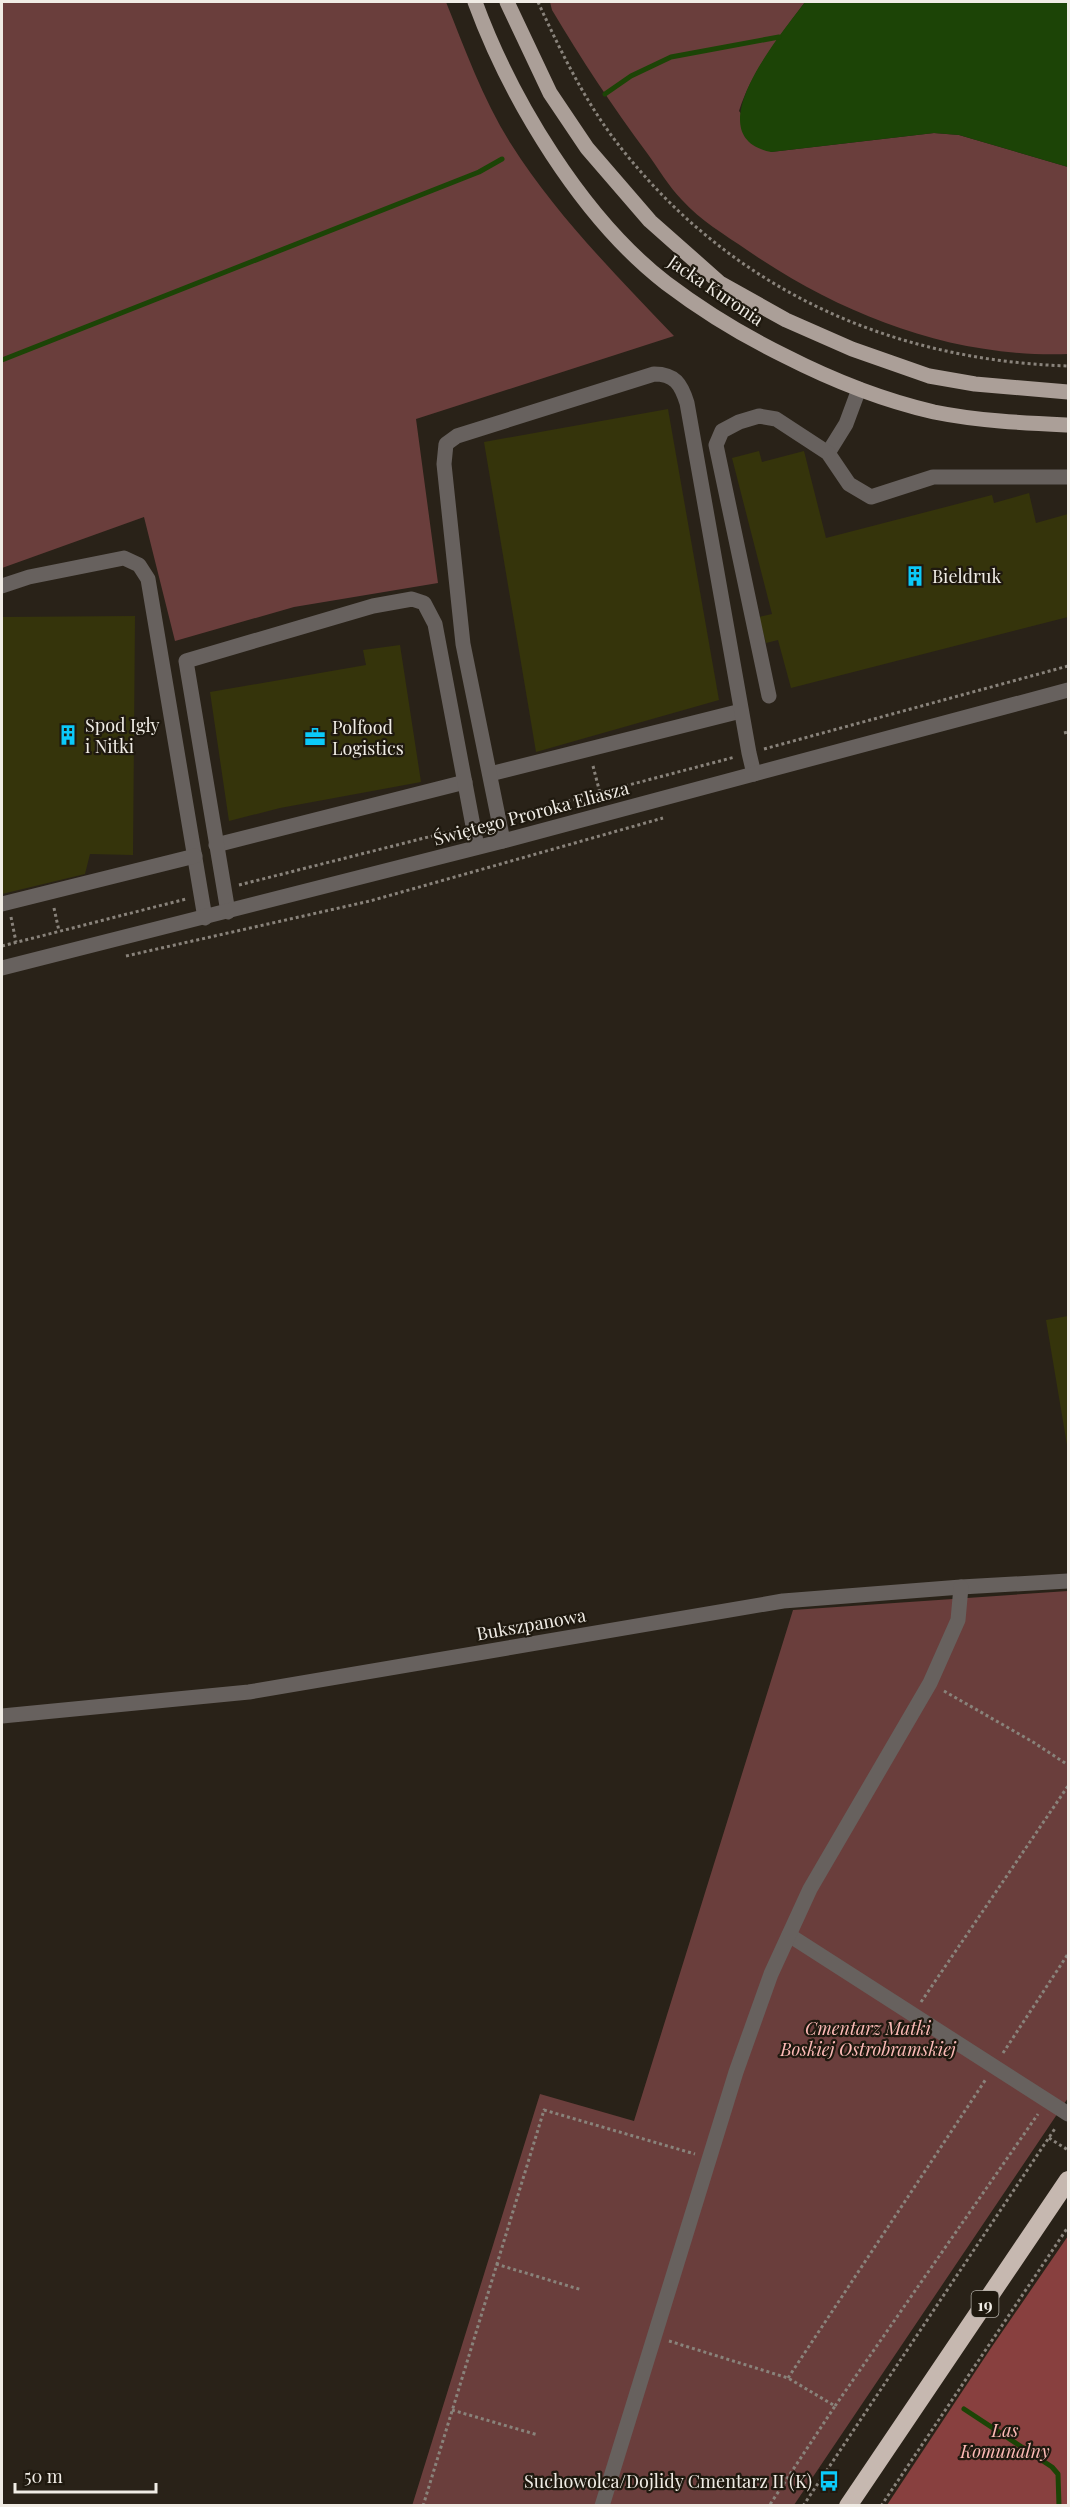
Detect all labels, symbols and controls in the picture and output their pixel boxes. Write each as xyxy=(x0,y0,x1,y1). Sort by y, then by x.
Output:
street label: Jacka Kuronia xyxy=(662,248,769,331)
building icon: Bieldruk xyxy=(903,564,927,588)
place label: Bieldruk xyxy=(932,564,1001,588)
place label: Spod Igły i Nitki xyxy=(85,713,160,758)
place label: Polfood Logistics xyxy=(332,715,404,760)
building icon: Spod Igły i Nitki xyxy=(56,723,80,747)
office icon: Polfood Logistics xyxy=(303,725,327,749)
street label: Świętego Proroka Eliasza xyxy=(431,775,631,851)
street label: Bukszpanowa xyxy=(474,1603,588,1645)
park label: Cmentarz Matki Boskiej Ostrobramskiej xyxy=(779,2016,957,2061)
road number: 19 xyxy=(972,2291,998,2317)
park label: Las Komunalny xyxy=(959,2418,1050,2463)
scale bar xyxy=(15,2456,156,2494)
text: 50 m xyxy=(24,2464,63,2488)
place label: Suchowolca/Dojlidy Cmentarz II (K) xyxy=(524,2469,812,2493)
bus stop icon: Suchowolca/Dojlidy Cmentarz II (K) xyxy=(817,2469,841,2493)

